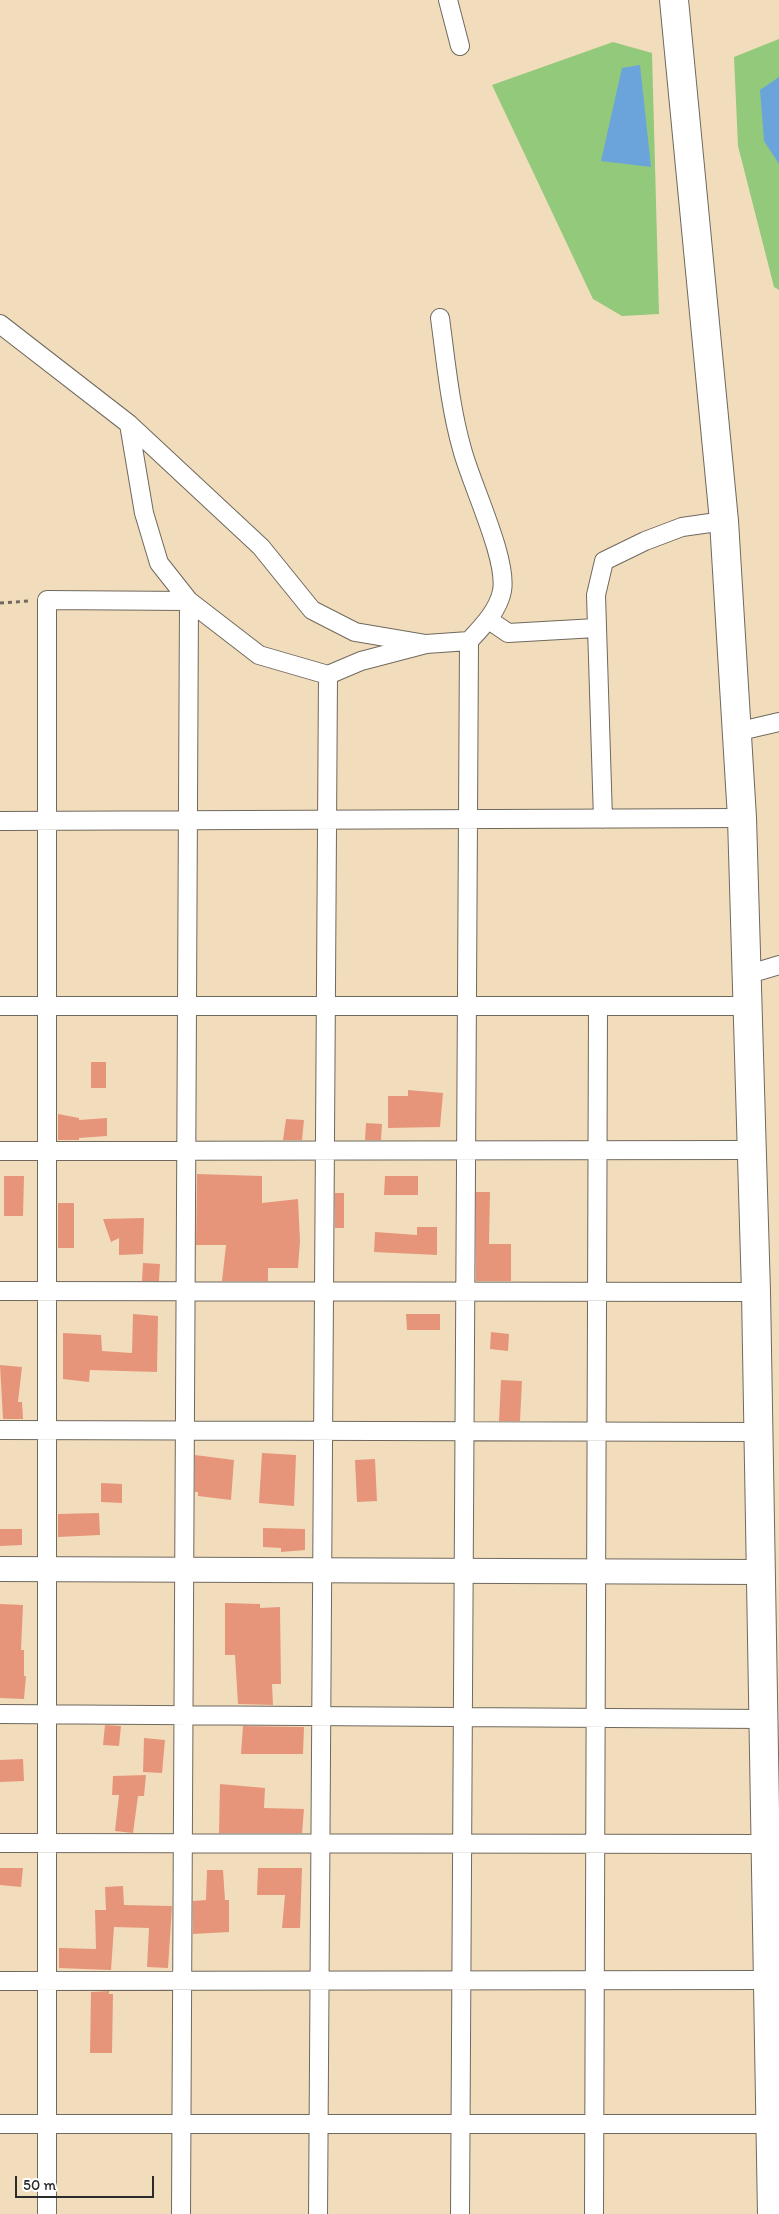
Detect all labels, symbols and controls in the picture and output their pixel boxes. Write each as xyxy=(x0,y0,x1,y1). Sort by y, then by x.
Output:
scale bar xyxy=(18,2166,156,2198)
text: 50 m xyxy=(23,2176,56,2194)

